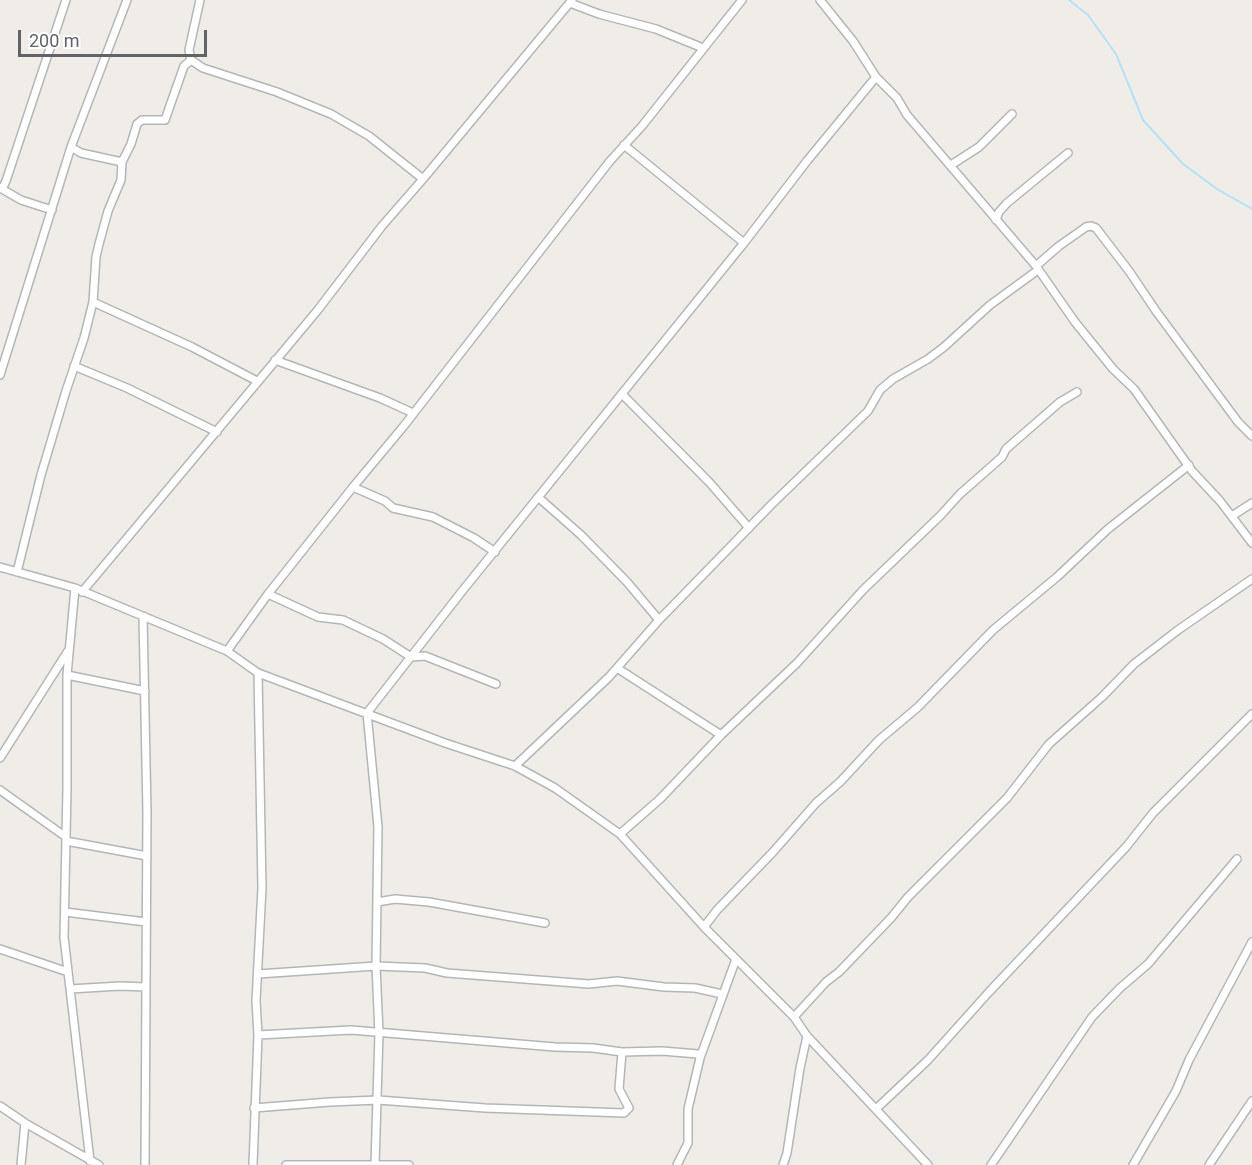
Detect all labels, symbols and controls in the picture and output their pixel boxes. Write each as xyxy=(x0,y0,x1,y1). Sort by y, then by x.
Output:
scale bar xyxy=(21,18,210,56)
text: 200 m xyxy=(29,30,80,51)

